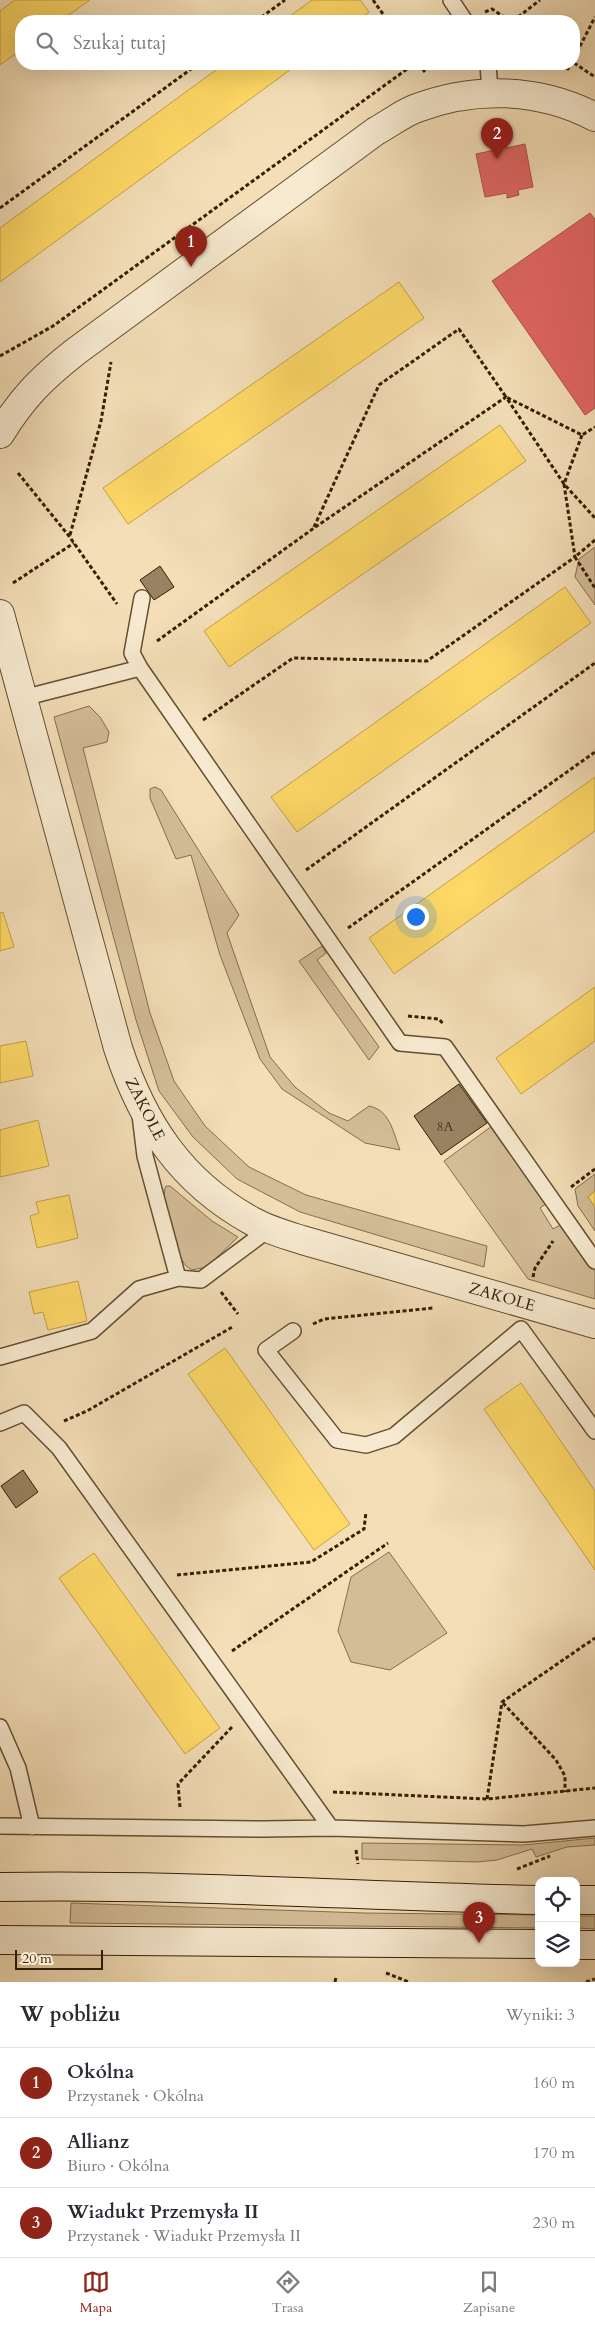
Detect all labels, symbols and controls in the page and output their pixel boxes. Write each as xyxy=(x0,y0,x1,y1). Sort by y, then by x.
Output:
search box xyxy=(15,15,580,70)
icon: search xyxy=(33,29,61,57)
text: Szukaj tutaj xyxy=(73,30,166,56)
pin: 2 xyxy=(481,118,513,159)
pin: 1 xyxy=(175,226,207,267)
your location xyxy=(403,904,429,930)
street label: ZAKOLE xyxy=(120,1074,170,1144)
house number: 8A xyxy=(436,1117,454,1136)
street label: ZAKOLE xyxy=(466,1277,538,1317)
map controls xyxy=(535,1877,580,1967)
button: locate xyxy=(535,1877,580,1922)
pin: 3 xyxy=(463,1902,495,1943)
button: layers xyxy=(535,1922,580,1967)
scale bar xyxy=(15,1947,102,1970)
text: 20 m xyxy=(22,1949,52,1968)
text: W pobliżu xyxy=(20,2000,121,2029)
text: Wyniki: 3 xyxy=(506,2004,575,2026)
text: Okólna xyxy=(67,2059,134,2085)
text: 1 xyxy=(32,2072,40,2094)
text: 160 m xyxy=(533,2072,575,2094)
text: Przystanek · Okólna xyxy=(67,2085,204,2107)
text: Allianz xyxy=(67,2129,129,2155)
text: 2 xyxy=(32,2142,40,2164)
text: 170 m xyxy=(533,2142,575,2164)
text: Biuro · Okólna xyxy=(67,2155,169,2177)
text: Wiadukt Przemysła II xyxy=(67,2199,259,2225)
text: 3 xyxy=(32,2212,40,2234)
text: 230 m xyxy=(533,2212,575,2234)
text: Przystanek · Wiadukt Przemysła II xyxy=(67,2225,301,2247)
tab: Mapa xyxy=(80,2268,112,2317)
tab: Trasa xyxy=(272,2268,304,2317)
tab: Zapisane xyxy=(463,2268,515,2317)

